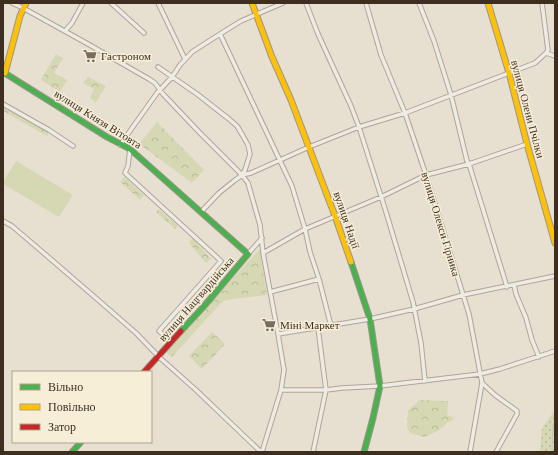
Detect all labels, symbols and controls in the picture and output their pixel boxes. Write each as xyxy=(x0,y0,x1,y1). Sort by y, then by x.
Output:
supermarket icon: Гастроном xyxy=(82,48,98,64)
place label: Гастроном xyxy=(101,50,151,62)
street label: вулиця Олени Пчілки xyxy=(509,59,547,159)
street label: вулиця Князя Вітовта xyxy=(52,87,144,151)
street label: вулиця Олекси Гірника xyxy=(419,170,463,278)
street label: вулиця Надії xyxy=(332,190,363,251)
street label: вулиця Нацгвардійська xyxy=(156,254,236,344)
supermarket icon: Міні Маркет xyxy=(261,317,277,333)
place label: Міні Маркет xyxy=(280,319,340,331)
legend xyxy=(12,371,152,443)
text: Вільно xyxy=(48,380,83,394)
text: Повільно xyxy=(48,400,96,414)
text: Затор xyxy=(48,420,76,434)

